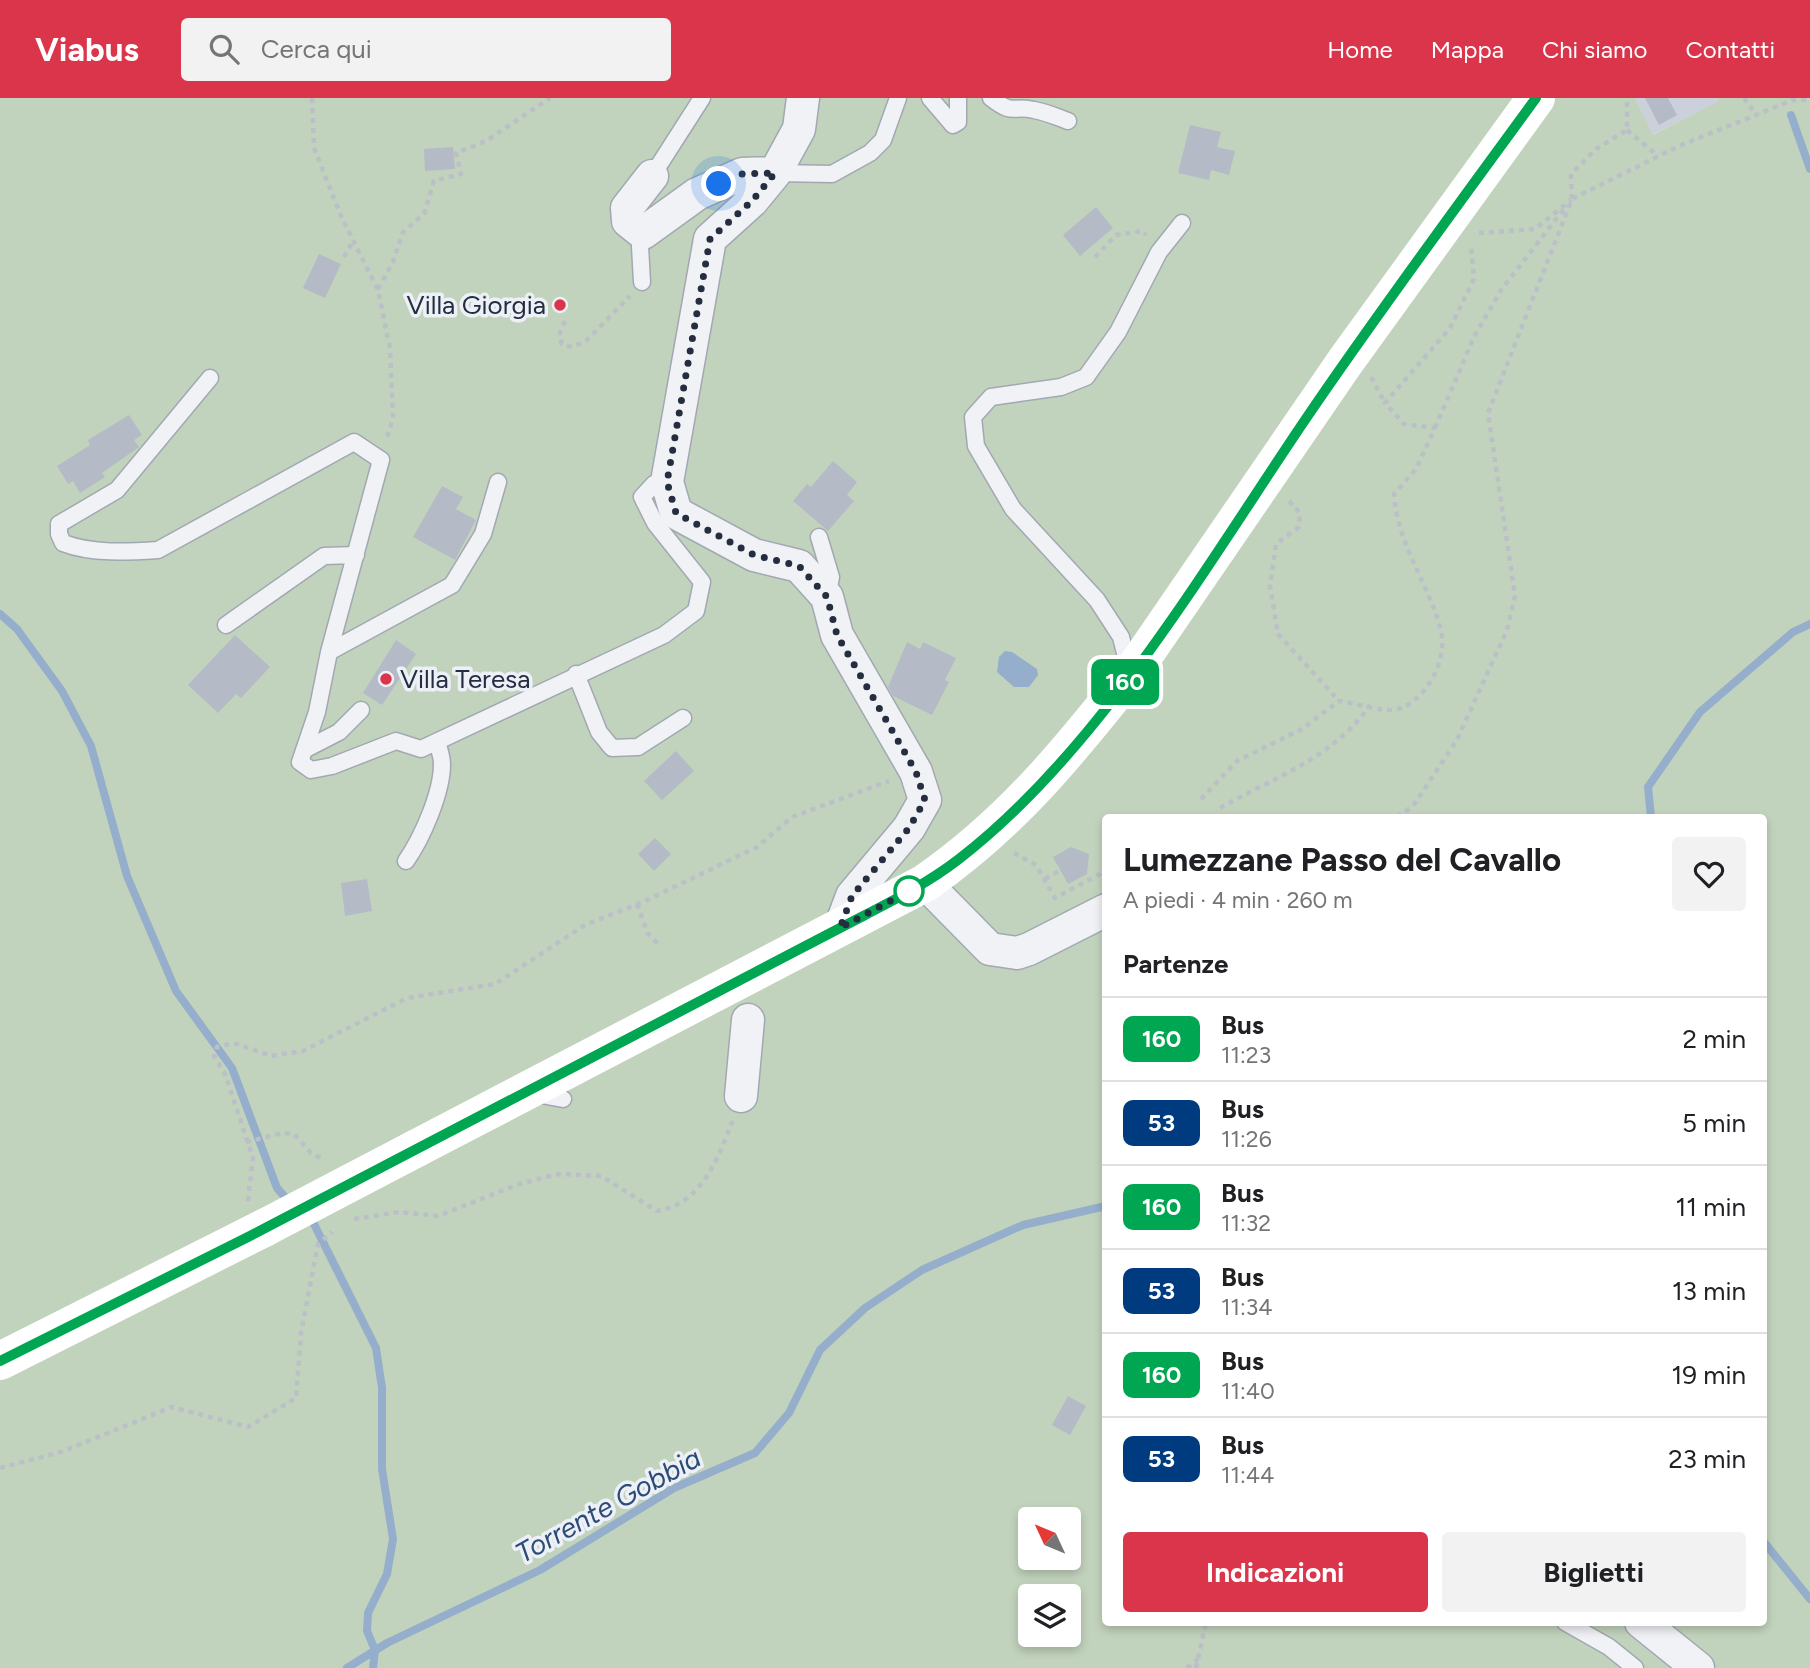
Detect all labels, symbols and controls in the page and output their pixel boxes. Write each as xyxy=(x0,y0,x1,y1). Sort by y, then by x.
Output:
search box xyxy=(181,18,671,81)
text: Viabus xyxy=(35,30,139,69)
icon: search xyxy=(205,30,243,68)
text: Cerca qui xyxy=(261,33,372,65)
text: Home xyxy=(1327,35,1393,64)
text: Mappa xyxy=(1431,35,1504,64)
text: Chi siamo xyxy=(1542,35,1647,64)
text: Contatti xyxy=(1685,35,1775,64)
your location xyxy=(701,166,736,201)
place label: Villa Giorgia xyxy=(407,289,546,321)
marker: Villa Giorgia xyxy=(552,297,568,313)
line badge: 160 xyxy=(1085,659,1165,705)
place label: Villa Teresa xyxy=(400,663,530,695)
text: 160 xyxy=(1105,667,1145,696)
marker: Villa Teresa xyxy=(378,671,394,687)
button: heart xyxy=(1672,837,1746,911)
text: Lumezzane Passo del Cavallo xyxy=(1123,840,1561,879)
unlabelled marker xyxy=(894,876,924,906)
text: A piedi · 4 min · 260 m xyxy=(1123,886,1353,914)
text: Partenze xyxy=(1123,948,1228,980)
text: Bus xyxy=(1221,1009,1264,1041)
text: 2 min xyxy=(1682,1023,1746,1055)
text: 160 xyxy=(1142,1024,1181,1053)
text: 11:23 xyxy=(1221,1041,1271,1069)
text: Bus xyxy=(1221,1093,1264,1125)
text: 5 min xyxy=(1682,1107,1746,1139)
text: 53 xyxy=(1148,1108,1175,1137)
text: 11:26 xyxy=(1221,1125,1272,1153)
text: Bus xyxy=(1221,1177,1264,1209)
text: 11 min xyxy=(1675,1191,1746,1223)
text: 160 xyxy=(1142,1192,1181,1221)
text: 11:32 xyxy=(1221,1209,1271,1237)
text: Bus xyxy=(1221,1261,1264,1293)
text: 13 min xyxy=(1672,1275,1746,1307)
text: 53 xyxy=(1148,1276,1175,1305)
text: 11:34 xyxy=(1221,1293,1273,1321)
text: Bus xyxy=(1221,1345,1264,1377)
text: 19 min xyxy=(1671,1359,1746,1391)
text: 160 xyxy=(1142,1360,1181,1389)
text: 11:40 xyxy=(1221,1377,1275,1405)
text: Bus xyxy=(1221,1429,1264,1461)
water label: Torrente Gobbia xyxy=(509,1440,707,1570)
text: 23 min xyxy=(1668,1443,1746,1475)
text: 53 xyxy=(1148,1444,1175,1473)
text: 11:44 xyxy=(1221,1461,1274,1489)
north arrow xyxy=(1018,1507,1082,1570)
map controls xyxy=(1018,1507,1081,1647)
button: Indicazioni xyxy=(1123,1532,1428,1612)
button: Biglietti xyxy=(1442,1532,1746,1612)
button: layers xyxy=(1018,1584,1081,1647)

